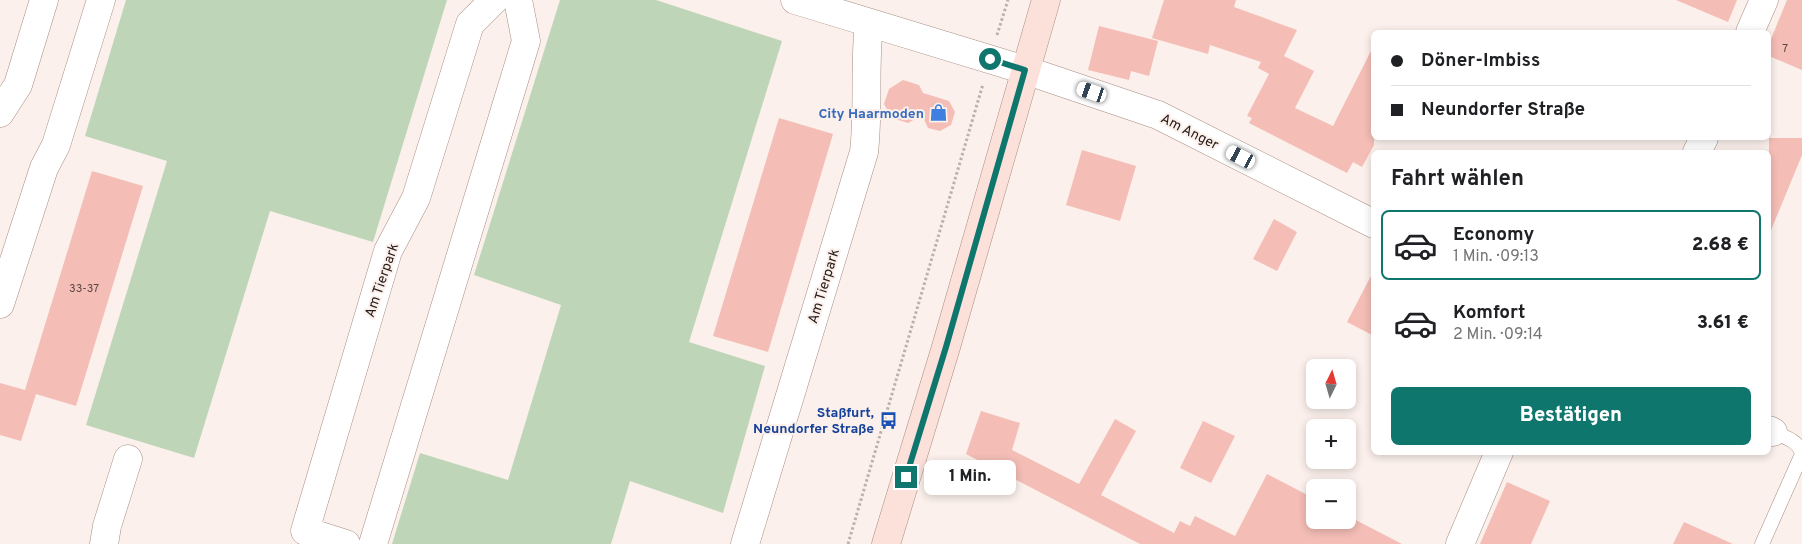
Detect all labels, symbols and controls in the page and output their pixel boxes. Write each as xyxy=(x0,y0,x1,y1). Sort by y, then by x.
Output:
house number: 7 xyxy=(1782,42,1788,56)
route start xyxy=(979,48,1001,70)
text: Döner-Imbiss xyxy=(1421,49,1540,73)
car xyxy=(1075,80,1108,104)
text: Neundorfer Straße xyxy=(1421,98,1585,122)
shop icon: City Haarmoden xyxy=(928,103,948,123)
place label: City Haarmoden xyxy=(818,106,924,123)
street label: Am Anger xyxy=(1158,111,1222,154)
car xyxy=(1224,144,1257,170)
text: Fahrt wählen xyxy=(1391,166,1524,193)
icon: car xyxy=(1393,223,1438,268)
text: Economy xyxy=(1453,223,1534,247)
text: 2.68 € xyxy=(1692,233,1749,257)
street label: Am Tierpark xyxy=(362,241,403,320)
street label: Am Tierpark xyxy=(805,247,844,326)
text: 1 Min. · 09:13 xyxy=(1453,247,1539,267)
house number: 33-37 xyxy=(69,282,99,296)
icon: car xyxy=(1393,301,1438,346)
text: Komfort xyxy=(1453,301,1525,325)
text: 3.61 € xyxy=(1697,311,1749,335)
text: 2 Min. · 09:14 xyxy=(1453,325,1543,345)
north arrow xyxy=(1306,359,1356,409)
map controls xyxy=(1306,359,1356,529)
button: Bestätigen xyxy=(1391,387,1751,445)
place label: Staßfurt, Neundorfer Straße xyxy=(753,405,874,438)
bus stop icon: Staßfurt, Neundorfer Straße xyxy=(878,410,898,430)
button: + xyxy=(1306,419,1356,469)
callout: 1 Min. xyxy=(924,460,1016,494)
route end xyxy=(895,466,917,488)
text: 1 Min. xyxy=(949,467,991,487)
button: − xyxy=(1306,479,1356,529)

